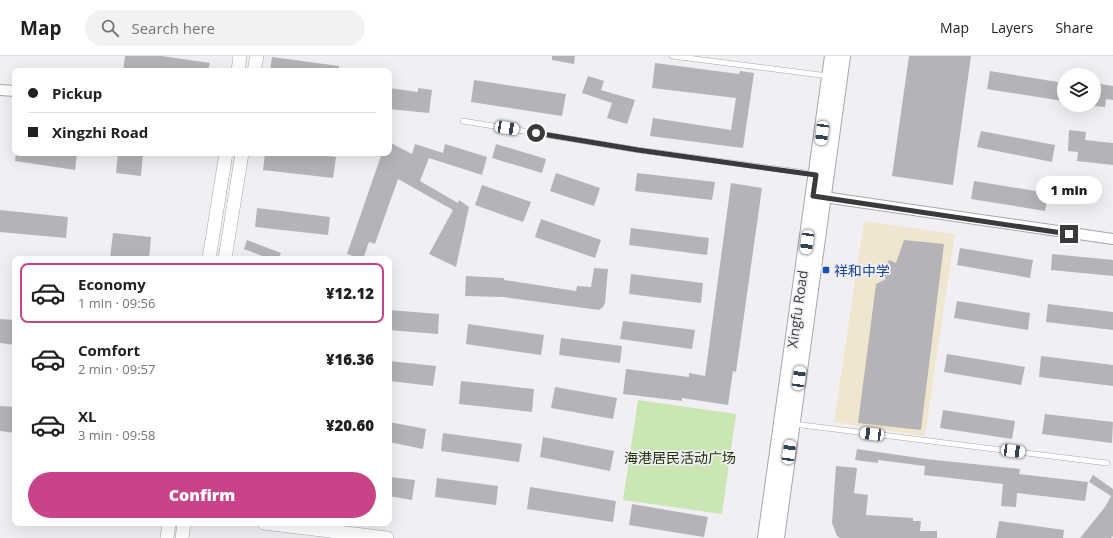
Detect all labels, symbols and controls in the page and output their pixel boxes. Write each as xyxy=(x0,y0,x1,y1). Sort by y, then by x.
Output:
search box xyxy=(85,10,365,46)
text: Map xyxy=(20,15,61,41)
icon: search xyxy=(99,17,121,39)
text: Search here xyxy=(131,18,215,38)
text: Map xyxy=(940,18,969,37)
text: Layers xyxy=(991,18,1033,37)
text: Share xyxy=(1055,18,1093,37)
map controls xyxy=(1057,68,1101,112)
button: layers xyxy=(1057,68,1101,112)
text: Pickup xyxy=(52,83,102,103)
car xyxy=(494,120,520,136)
car xyxy=(815,120,829,146)
text: Xingzhi Road xyxy=(52,122,148,142)
route start xyxy=(527,124,545,142)
callout: 1 min xyxy=(1036,176,1102,204)
text: 1 min xyxy=(1051,181,1087,199)
route end xyxy=(1060,225,1078,243)
car xyxy=(799,229,815,255)
place label: 祥和中学 xyxy=(834,261,890,280)
marker: 祥和中学 xyxy=(821,265,831,275)
street label: Xingfu Road xyxy=(782,269,812,349)
text: Economy xyxy=(78,274,146,294)
icon: car xyxy=(30,275,66,311)
text: ¥12.12 xyxy=(326,283,374,303)
text: 1 min · 09:56 xyxy=(78,294,155,312)
text: Comfort xyxy=(78,340,140,360)
icon: car xyxy=(30,341,66,377)
text: ¥16.36 xyxy=(326,349,374,369)
text: 2 min · 09:57 xyxy=(78,360,155,378)
car xyxy=(791,365,807,391)
text: XL xyxy=(78,406,96,426)
icon: car xyxy=(30,407,66,443)
text: ¥20.60 xyxy=(326,415,374,435)
text: 3 min · 09:58 xyxy=(78,426,155,444)
car xyxy=(859,427,885,441)
car xyxy=(781,439,797,465)
car xyxy=(1000,444,1026,458)
park label: 海港居民活动广场 xyxy=(624,448,736,467)
button: Confirm xyxy=(28,472,376,518)

